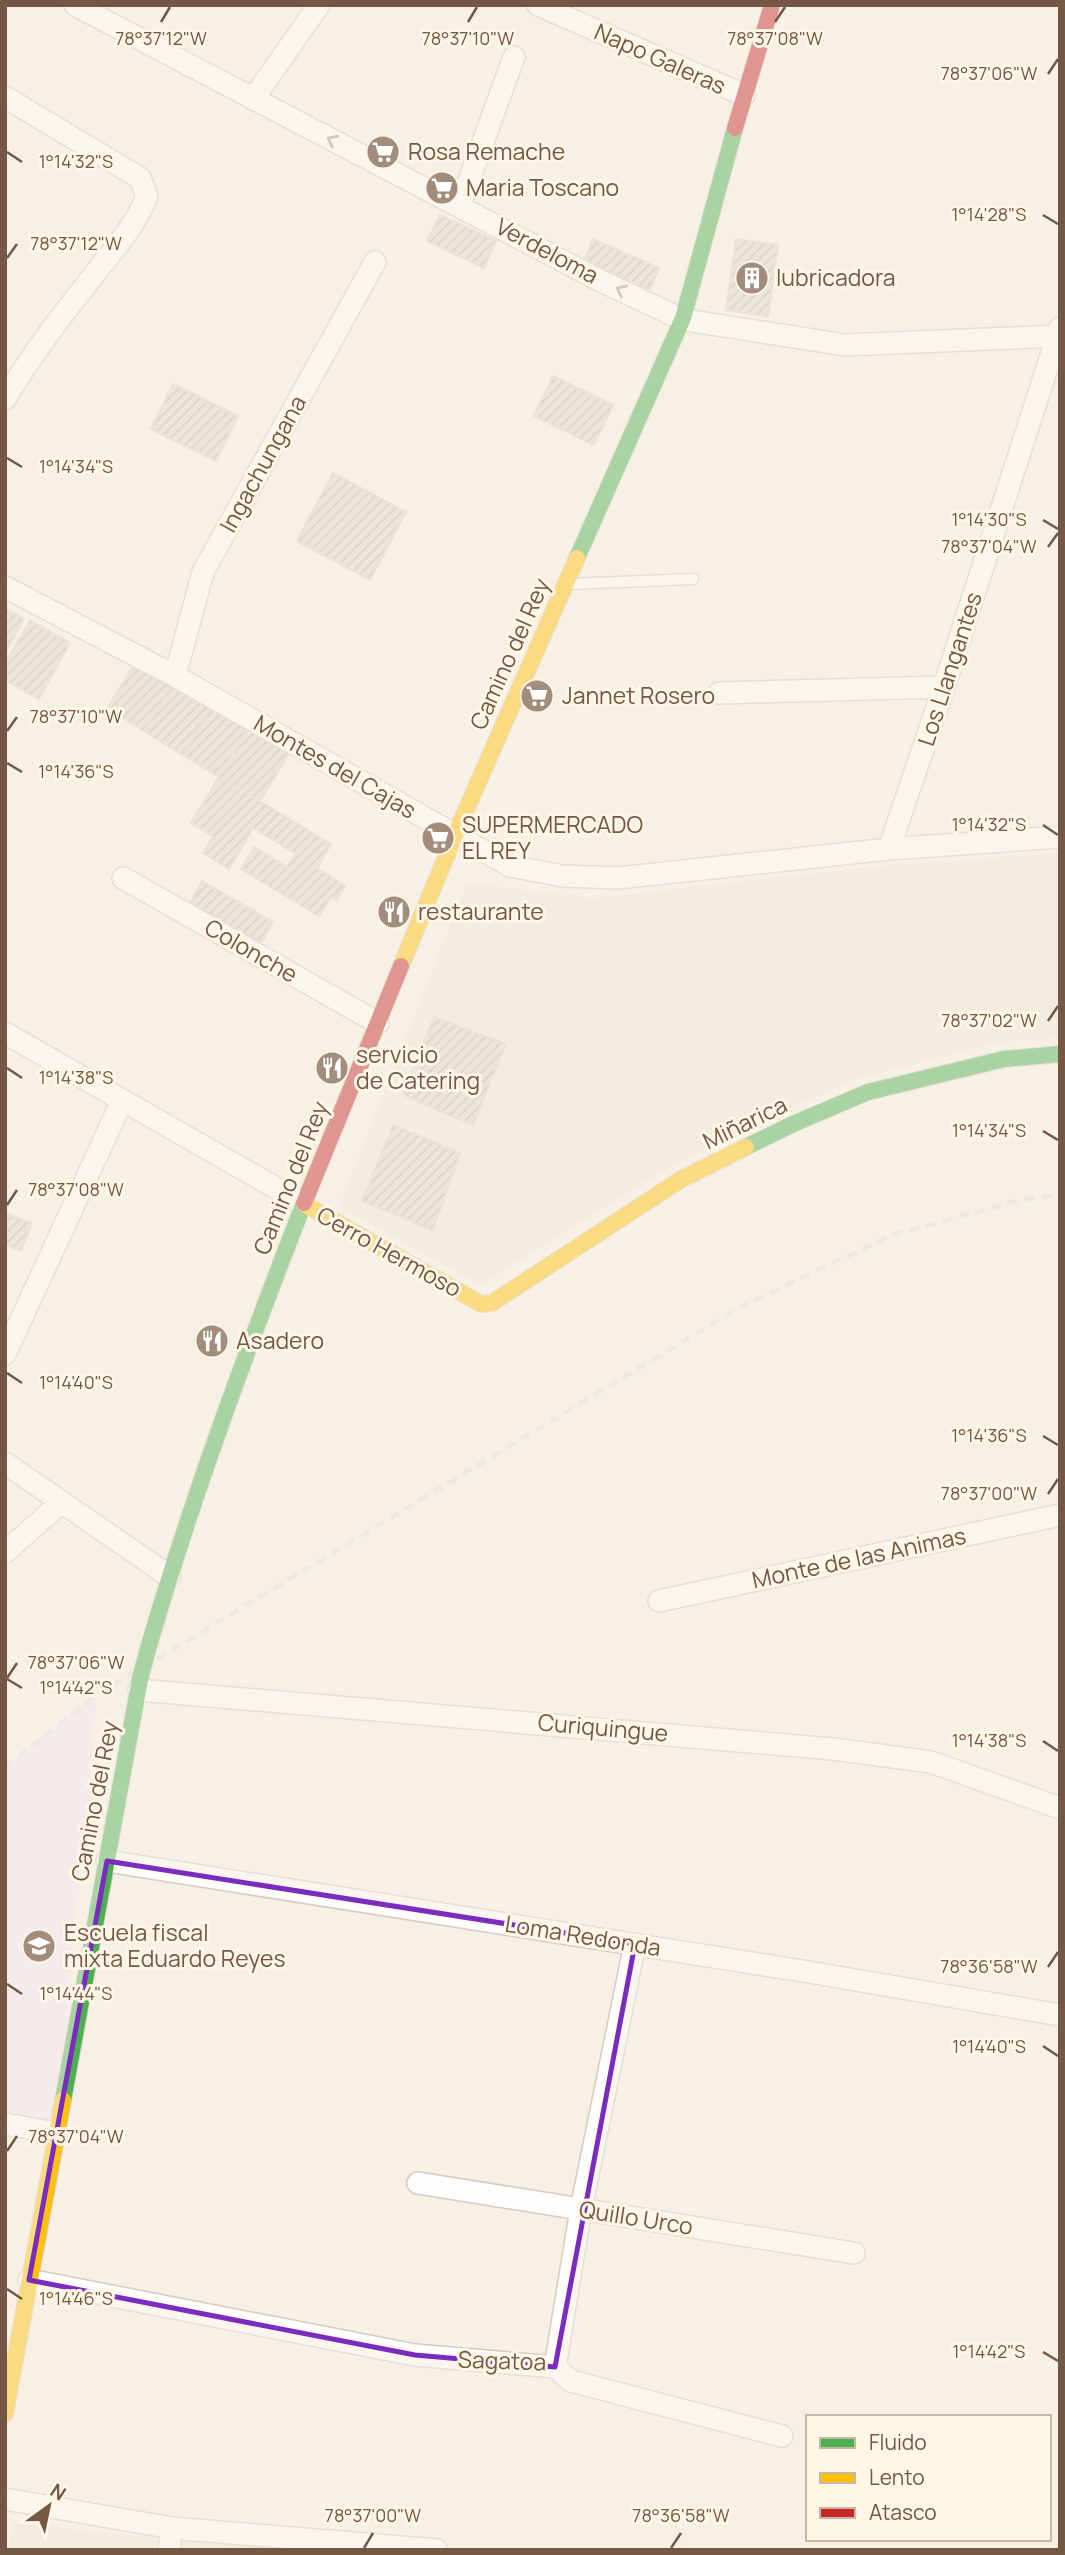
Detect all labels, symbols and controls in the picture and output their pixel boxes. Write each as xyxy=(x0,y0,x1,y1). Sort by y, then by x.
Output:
street label: Napo Galeras xyxy=(590,15,731,101)
text: 78°37'12"W xyxy=(115,26,207,50)
text: 78°37'10"W xyxy=(422,26,514,50)
text: 78°37'08"W xyxy=(727,26,823,50)
text: 78°37'06"W xyxy=(941,61,1037,85)
supermarket icon: Rosa Remache xyxy=(364,133,402,171)
one-way arrow xyxy=(327,134,339,148)
place label: Rosa Remache xyxy=(408,135,565,167)
text: 1°14'32"S xyxy=(39,149,113,173)
supermarket icon: Maria Toscano xyxy=(423,169,461,207)
place label: Maria Toscano xyxy=(466,171,619,203)
text: 1°14'28"S xyxy=(952,202,1026,226)
street label: Verdeloma xyxy=(490,210,605,291)
text: 78°37'12"W xyxy=(30,231,122,255)
building icon: lubricadora xyxy=(733,259,771,297)
place label: lubricadora xyxy=(776,261,896,293)
one-way arrow xyxy=(616,284,628,298)
street label: Ingachungana xyxy=(211,389,313,538)
text: 1°14'34"S xyxy=(39,454,113,478)
text: 1°14'30"S xyxy=(951,507,1027,531)
text: 78°37'04"W xyxy=(941,534,1037,558)
street label: Camino del Rey xyxy=(461,573,557,734)
street label: Los Llangantes xyxy=(909,588,989,750)
supermarket icon: Jannet Rosero xyxy=(518,677,556,715)
place label: Jannet Rosero xyxy=(562,679,715,711)
text: 78°37'10"W xyxy=(30,704,122,728)
street label: Montes del Cajas xyxy=(249,707,422,826)
text: 1°14'36"S xyxy=(38,759,114,783)
place label: SUPERMERCADO EL REY xyxy=(462,808,643,866)
text: 1°14'32"S xyxy=(952,812,1026,836)
supermarket icon: SUPERMERCADO EL REY xyxy=(419,819,457,857)
restaurant icon: restaurante xyxy=(375,893,413,931)
place label: restaurante xyxy=(418,895,544,927)
street label: Colonche xyxy=(199,911,304,990)
text: 78°37'02"W xyxy=(941,1008,1037,1032)
place label: servicio de Catering xyxy=(356,1038,480,1096)
restaurant icon: servicio de Catering xyxy=(313,1049,351,1087)
text: 1°14'38"S xyxy=(39,1065,113,1089)
street label: Miñarica xyxy=(697,1088,792,1156)
street label: Camino del Rey xyxy=(245,1096,335,1259)
text: 1°14'34"S xyxy=(952,1118,1026,1142)
text: 78°37'08"W xyxy=(28,1177,124,1201)
street label: Cerro Hermoso xyxy=(312,1198,467,1304)
restaurant icon: Asadero xyxy=(193,1322,231,1360)
place label: Asadero xyxy=(236,1324,324,1356)
text: 1°14'40"S xyxy=(39,1370,113,1394)
text: 1°14'36"S xyxy=(951,1423,1027,1447)
text: 78°37'00"W xyxy=(941,1481,1037,1505)
street label: Monte de las Animas xyxy=(749,1519,969,1595)
text: 78°37'06"W xyxy=(28,1650,124,1674)
text: 1°14'42"S xyxy=(40,1675,112,1699)
street label: Curiquingue xyxy=(537,1705,670,1749)
street label: Camino del Rey xyxy=(63,1718,125,1884)
text: 1°14'38"S xyxy=(952,1728,1026,1752)
street label: Loma Redonda xyxy=(503,1907,663,1963)
place label: Escuela fiscal mixta Eduardo Reyes xyxy=(64,1916,286,1974)
school or university icon: Escuela fiscal mixta Eduardo Reyes xyxy=(20,1927,58,1965)
text: 78°36'58"W xyxy=(940,1954,1038,1978)
text: 1°14'44"S xyxy=(40,1981,112,2005)
text: 1°14'40"S xyxy=(952,2034,1026,2058)
text: 78°37'04"W xyxy=(28,2124,124,2148)
street label: Quillo Urco xyxy=(577,2192,695,2242)
text: 1°14'46"S xyxy=(39,2286,113,2310)
text: 1°14'42"S xyxy=(953,2339,1025,2363)
street label: Sagatoa xyxy=(457,2342,547,2378)
legend xyxy=(806,2415,1051,2541)
text: Fluido xyxy=(869,2428,927,2456)
text: Lento xyxy=(869,2463,925,2491)
north arrow xyxy=(14,2471,84,2541)
text: N xyxy=(45,2477,71,2506)
text: Atasco xyxy=(869,2498,937,2526)
text: 78°37'00"W xyxy=(325,2503,421,2527)
text: 78°36'58"W xyxy=(632,2503,730,2527)

